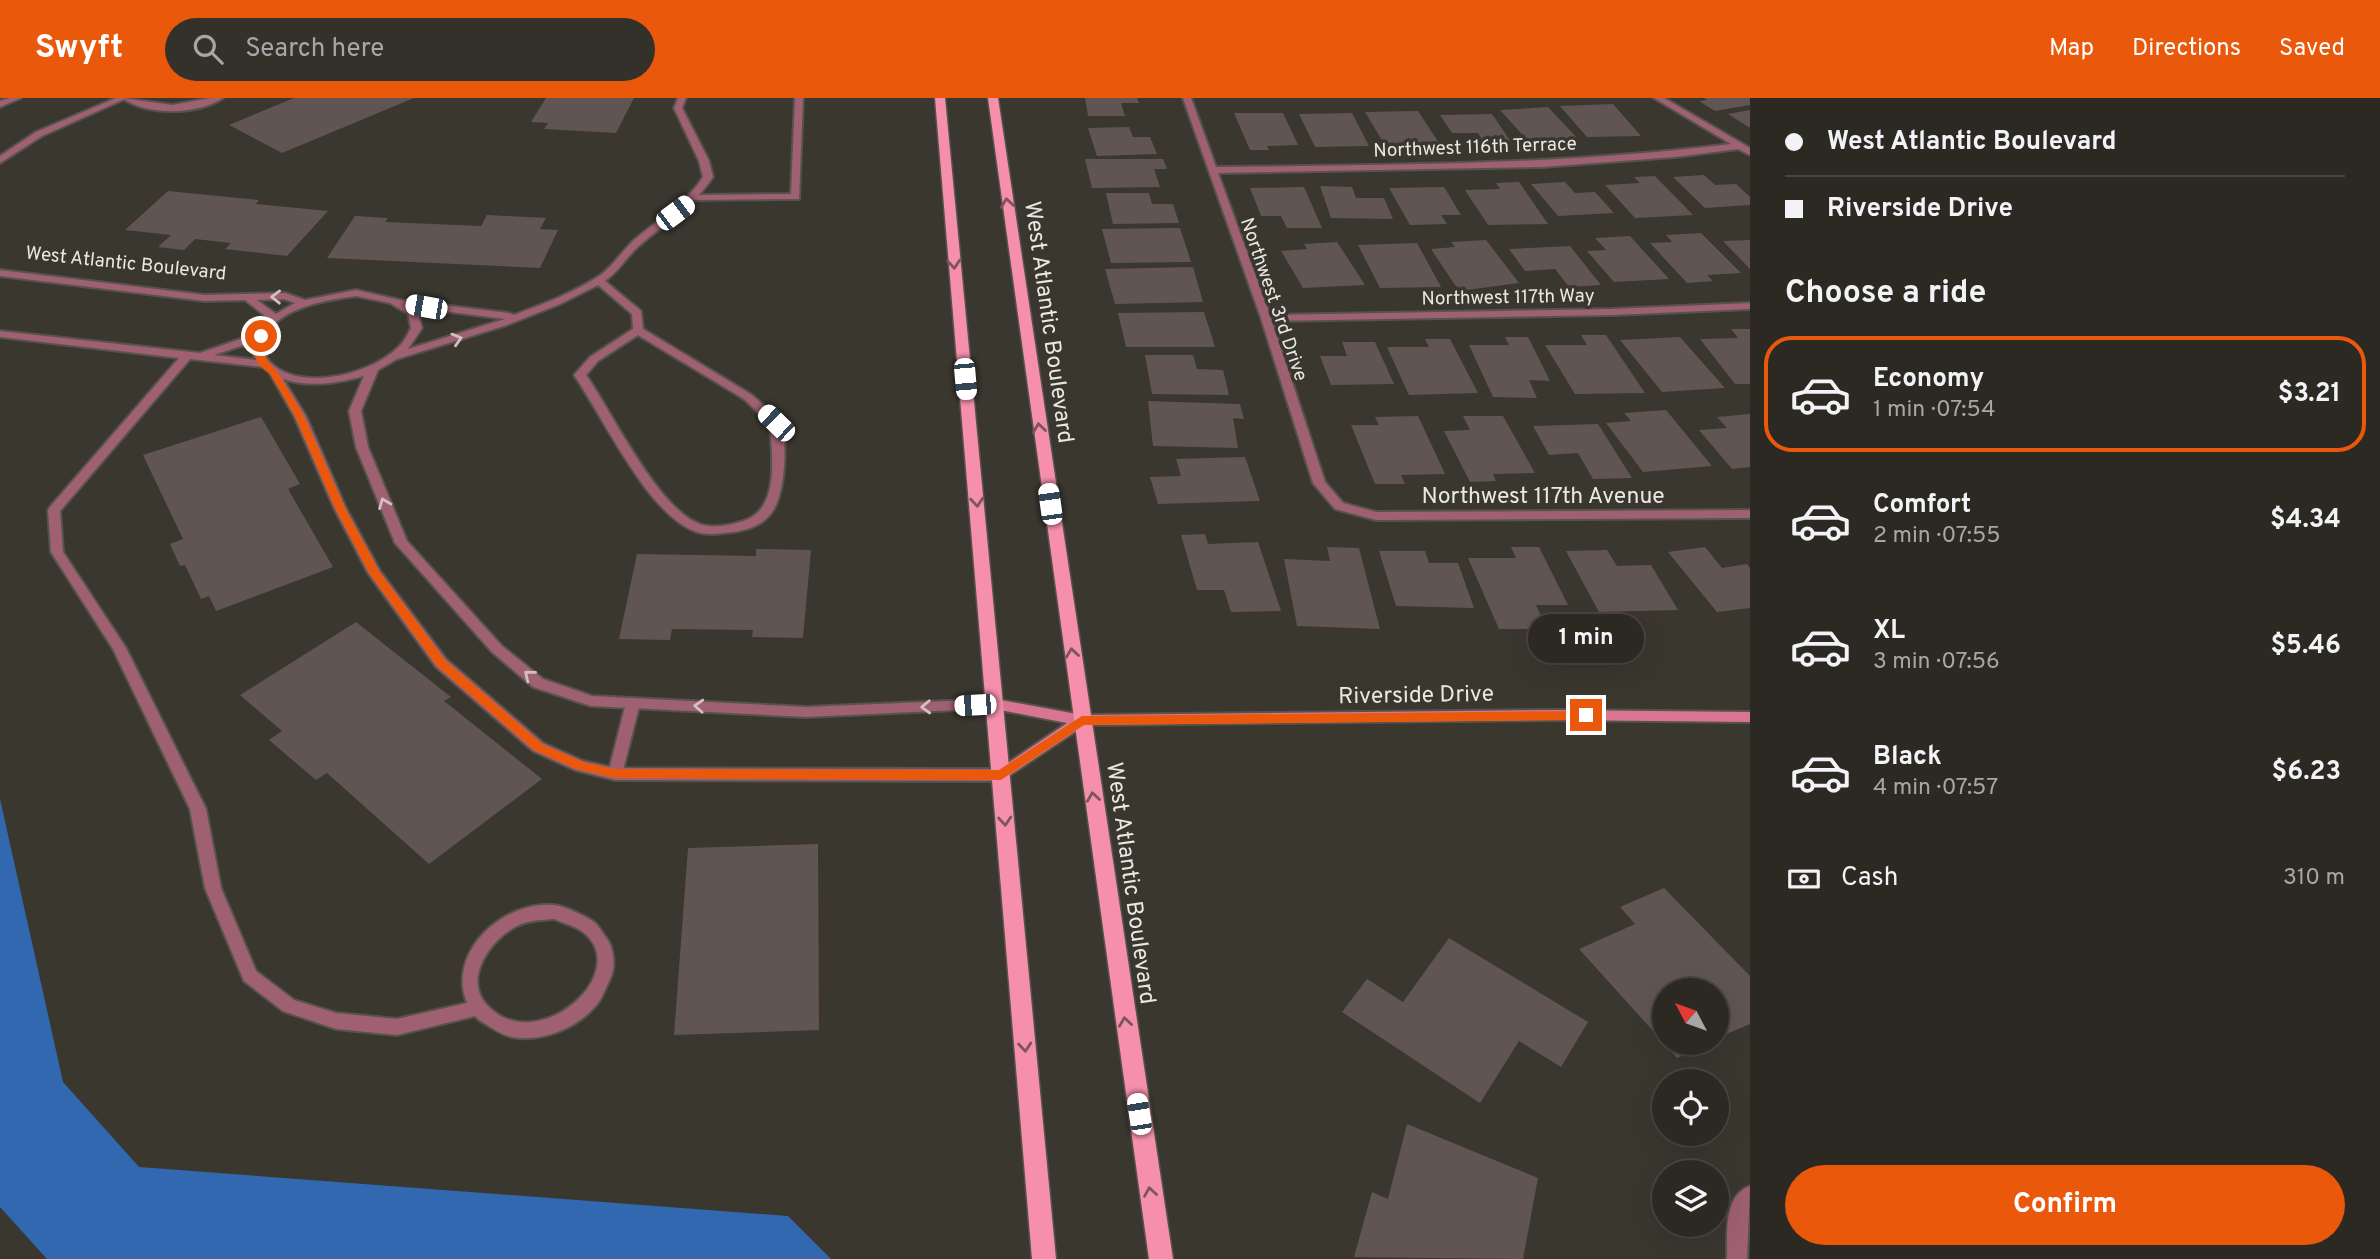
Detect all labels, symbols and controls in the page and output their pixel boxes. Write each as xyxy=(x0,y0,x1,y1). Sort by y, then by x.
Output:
search box xyxy=(165,18,655,81)
text: Swyft xyxy=(35,28,123,70)
icon: search xyxy=(189,30,227,68)
text: Search here xyxy=(245,33,384,66)
text: Map xyxy=(2049,34,2094,64)
text: Directions xyxy=(2132,34,2241,64)
text: Saved xyxy=(2279,34,2345,64)
text: West Atlantic Boulevard xyxy=(1827,126,2116,159)
street label: Northwest 116th Terrace xyxy=(1373,132,1577,164)
car xyxy=(652,192,699,234)
text: Riverside Drive xyxy=(1827,193,2013,226)
one-way arrow xyxy=(999,197,1014,208)
street label: West Atlantic Boulevard xyxy=(1016,199,1079,445)
street label: Northwest 3rd Drive xyxy=(1234,215,1312,385)
street label: West Atlantic Boulevard xyxy=(24,242,227,286)
one-way arrow xyxy=(946,258,961,269)
text: Choose a ride xyxy=(1785,274,1986,314)
street label: Northwest 117th Way xyxy=(1421,284,1595,312)
one-way arrow xyxy=(270,289,281,305)
car xyxy=(404,293,449,321)
route start xyxy=(245,320,277,352)
one-way arrow xyxy=(450,332,462,347)
car xyxy=(953,357,978,401)
icon: car xyxy=(1789,363,1852,426)
text: Economy xyxy=(1873,363,1984,396)
text: $3.21 xyxy=(2278,378,2341,411)
text: 1 min · 07:54 xyxy=(1873,396,1995,425)
car xyxy=(754,401,799,445)
one-way arrow xyxy=(1032,422,1047,434)
car xyxy=(1037,482,1064,526)
street label: Northwest 117th Avenue xyxy=(1421,483,1665,512)
icon: car xyxy=(1789,489,1852,552)
text: Comfort xyxy=(1873,489,1971,522)
one-way arrow xyxy=(969,497,984,508)
one-way arrow xyxy=(379,498,393,510)
text: $4.34 xyxy=(2270,504,2341,537)
text: 2 min · 07:55 xyxy=(1873,522,2000,551)
callout: 1 min xyxy=(1528,614,1644,662)
icon: car xyxy=(1789,615,1852,678)
text: XL xyxy=(1873,615,1905,648)
text: 1 min xyxy=(1558,624,1614,653)
text: $5.46 xyxy=(2270,630,2341,663)
one-way arrow xyxy=(1064,647,1079,659)
text: 3 min · 07:56 xyxy=(1873,648,2000,677)
one-way arrow xyxy=(524,671,537,683)
street label: Riverside Drive xyxy=(1338,681,1494,712)
car xyxy=(954,693,997,717)
one-way arrow xyxy=(693,699,704,714)
one-way arrow xyxy=(921,699,932,714)
route end xyxy=(1570,699,1602,731)
icon: car xyxy=(1789,741,1852,804)
text: Black xyxy=(1873,741,1942,774)
text: $6.23 xyxy=(2272,756,2341,789)
street label: West Atlantic Boulevard xyxy=(1098,760,1161,1006)
text: 4 min · 07:57 xyxy=(1873,774,1998,803)
one-way arrow xyxy=(1086,791,1101,803)
one-way arrow xyxy=(997,815,1012,826)
icon: cash xyxy=(1785,860,1823,898)
text: Cash xyxy=(1841,862,1898,895)
text: 310 m xyxy=(2283,864,2345,893)
north arrow xyxy=(1652,978,1729,1055)
map controls xyxy=(1652,978,1729,1237)
one-way arrow xyxy=(1118,1016,1133,1028)
one-way arrow xyxy=(1017,1042,1032,1053)
button: locate xyxy=(1652,1069,1729,1146)
car xyxy=(1126,1092,1153,1136)
button: layers xyxy=(1652,1160,1729,1237)
button: Confirm xyxy=(1785,1165,2345,1245)
one-way arrow xyxy=(1143,1186,1158,1197)

